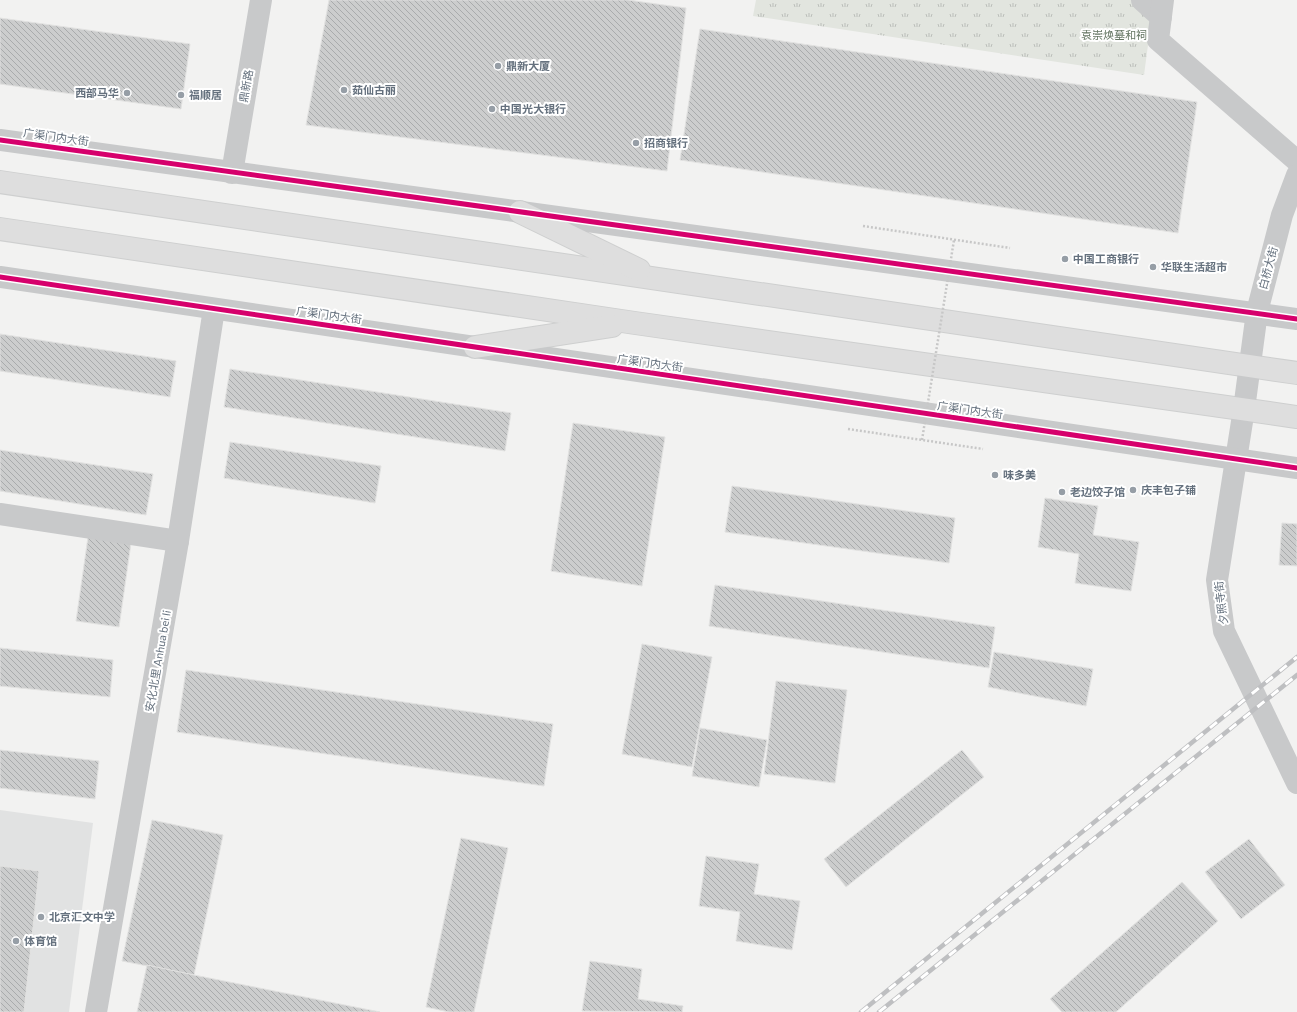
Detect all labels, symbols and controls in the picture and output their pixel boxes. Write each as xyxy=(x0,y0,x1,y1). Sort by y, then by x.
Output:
park label: 袁崇焕墓和祠 xyxy=(1081,28,1147,41)
place label: 鼎新大厦 xyxy=(506,59,550,72)
marker: 鼎新大厦 xyxy=(493,61,503,71)
street label: 鼎新路 xyxy=(236,69,255,103)
place label: 茹仙古丽 xyxy=(352,83,396,96)
marker: 茹仙古丽 xyxy=(339,85,349,95)
place label: 西部马华 xyxy=(75,86,119,99)
marker: 西部马华 xyxy=(122,88,132,98)
place label: 福顺居 xyxy=(189,88,222,101)
marker: 福顺居 xyxy=(176,90,186,100)
place label: 中国光大银行 xyxy=(500,102,566,115)
marker: 中国光大银行 xyxy=(487,104,497,114)
street label: 广渠门内大街 xyxy=(22,125,90,148)
place label: 招商银行 xyxy=(644,136,688,149)
marker: 招商银行 xyxy=(631,138,641,148)
street label: 白桥大街 xyxy=(1256,245,1279,291)
place label: 中国工商银行 xyxy=(1073,252,1139,265)
marker: 中国工商银行 xyxy=(1060,254,1070,264)
place label: 华联生活超市 xyxy=(1161,260,1227,273)
marker: 华联生活超市 xyxy=(1148,262,1158,272)
street label: 广渠门内大街 xyxy=(295,303,363,326)
street label: 广渠门内大街 xyxy=(616,351,684,374)
street label: 广渠门内大街 xyxy=(936,398,1004,421)
place label: 味多美 xyxy=(1003,468,1036,481)
marker: 味多美 xyxy=(990,470,1000,480)
place label: 庆丰包子铺 xyxy=(1141,483,1196,496)
place label: 老边饺子馆 xyxy=(1070,485,1125,498)
marker: 庆丰包子铺 xyxy=(1128,485,1138,495)
marker: 老边饺子馆 xyxy=(1057,487,1067,497)
street label: 夕照寺街 xyxy=(1211,580,1230,626)
street label: 安化北里 Anhua bei li xyxy=(142,609,173,713)
place label: 北京汇文中学 xyxy=(49,910,115,923)
marker: 北京汇文中学 xyxy=(36,912,46,922)
place label: 体育馆 xyxy=(24,934,57,947)
marker: 体育馆 xyxy=(11,936,21,946)

